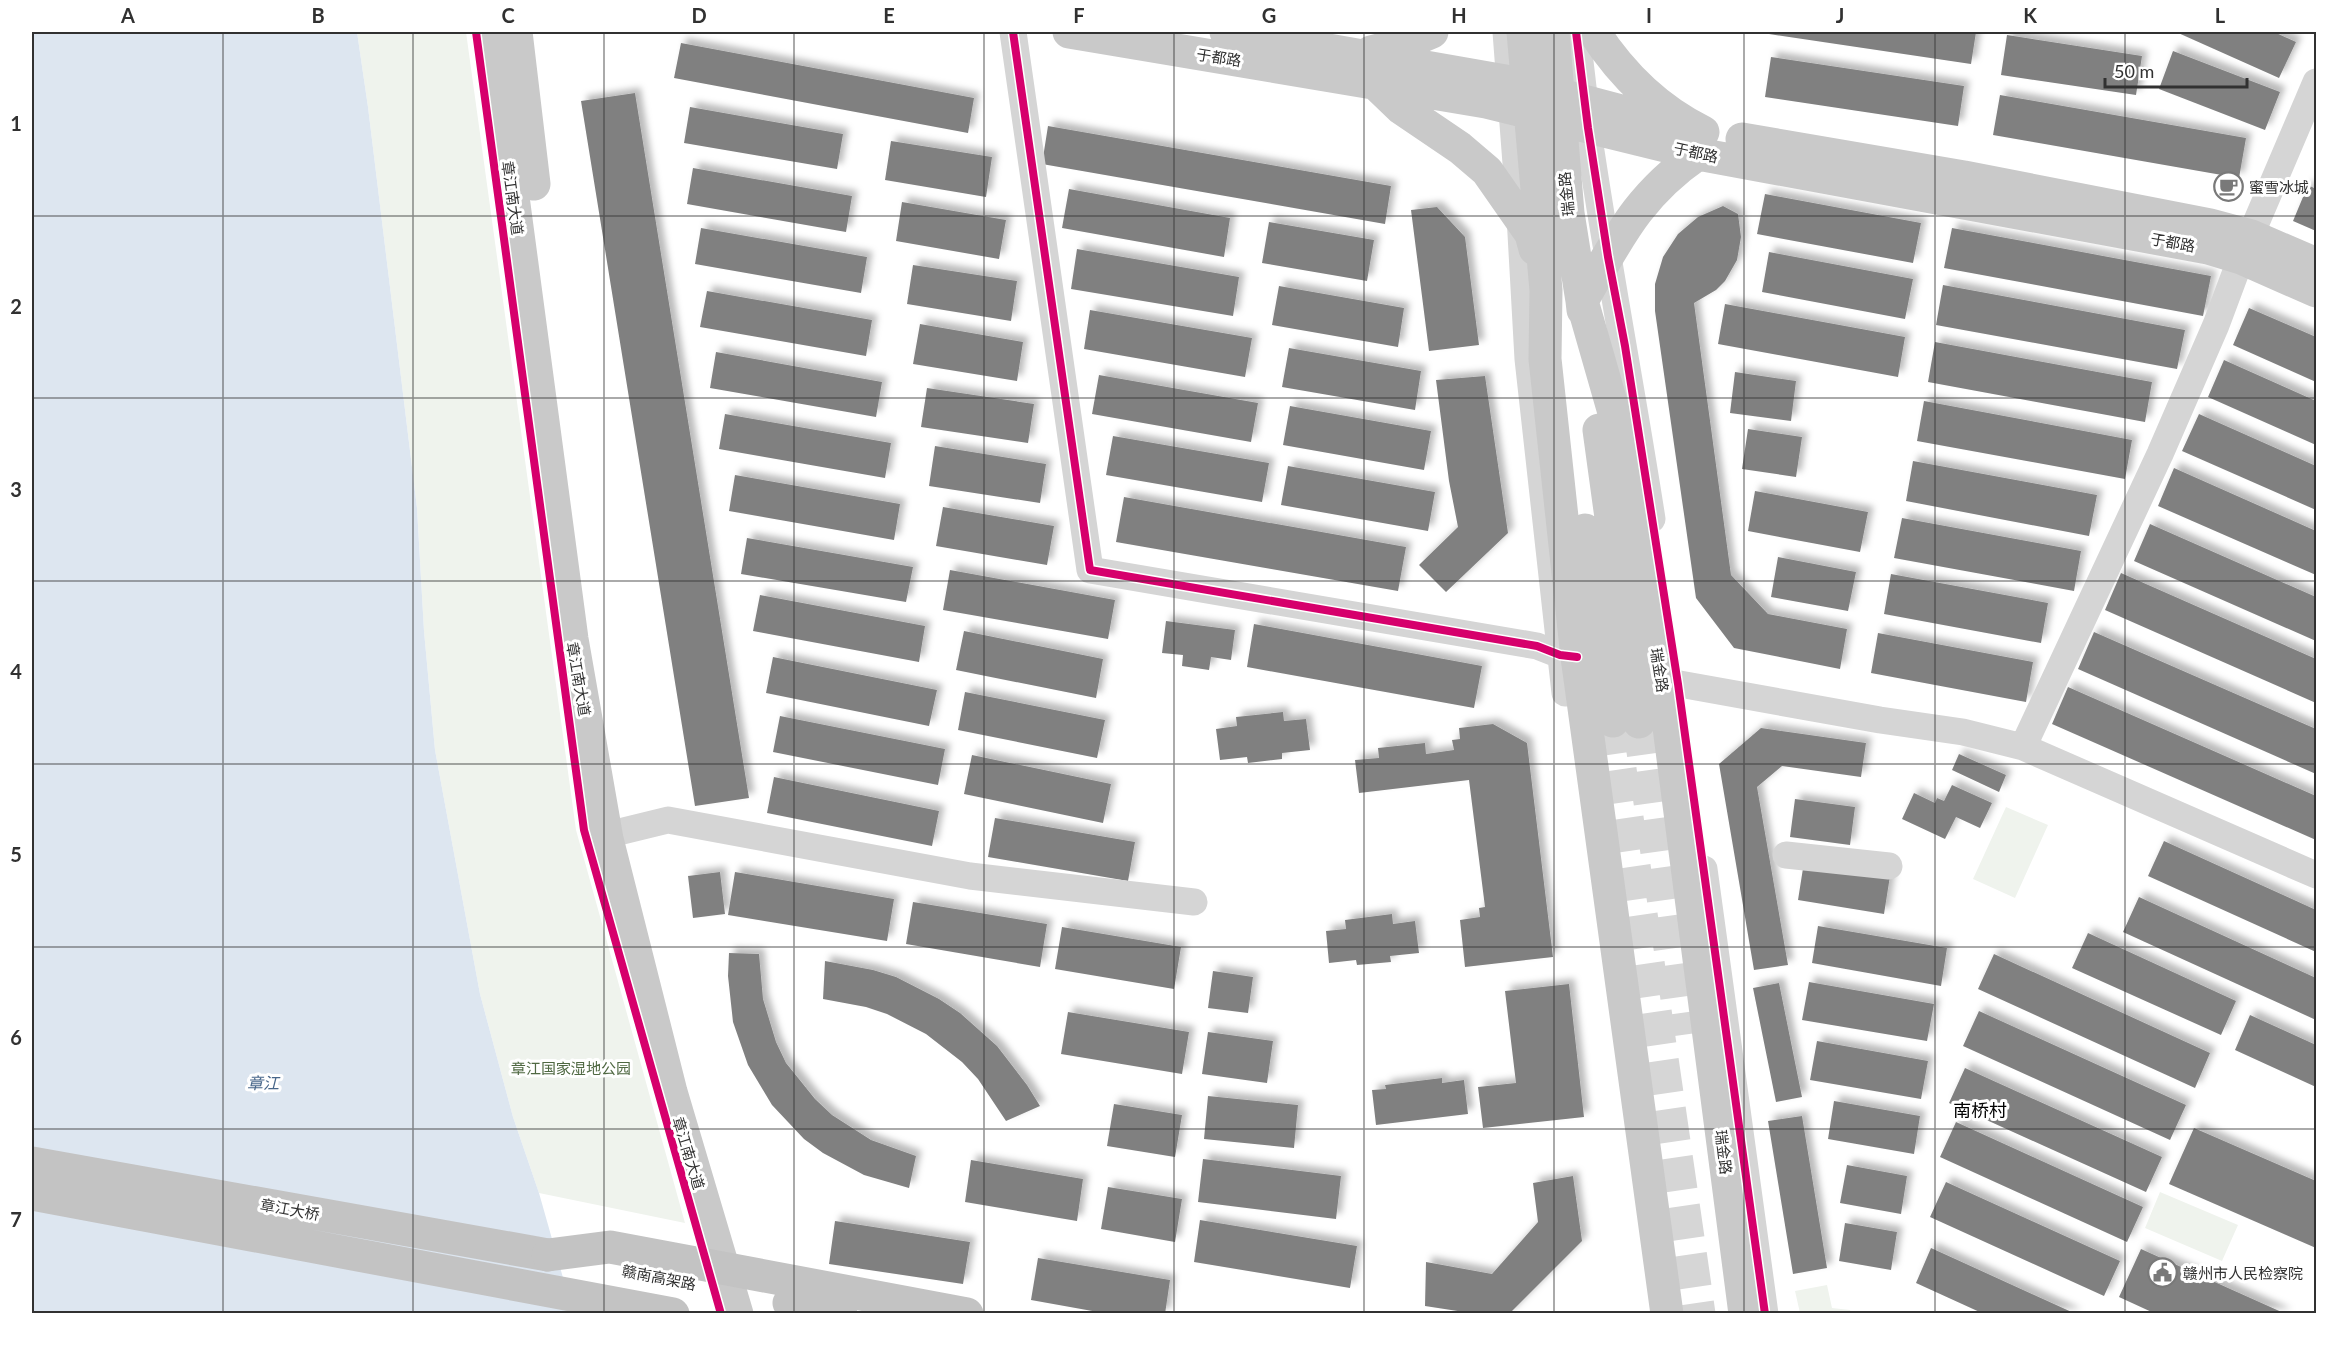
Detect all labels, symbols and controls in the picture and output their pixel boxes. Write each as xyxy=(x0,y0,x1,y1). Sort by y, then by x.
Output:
text: A xyxy=(120,3,135,27)
text: B xyxy=(311,3,325,27)
text: C xyxy=(501,3,515,27)
text: D xyxy=(691,3,707,27)
text: E xyxy=(883,3,895,27)
text: F xyxy=(1073,3,1085,27)
text: G xyxy=(1262,3,1276,27)
text: H xyxy=(1451,3,1467,27)
text: I xyxy=(1646,3,1652,27)
text: J xyxy=(1836,3,1844,27)
text: K xyxy=(2023,3,2037,27)
text: L xyxy=(2215,3,2226,27)
street label: 于都路 xyxy=(1195,45,1243,69)
scale bar xyxy=(2105,51,2248,89)
text: 50 m xyxy=(2114,60,2154,82)
text: 1 xyxy=(10,111,22,135)
street label: 于都路 xyxy=(1672,139,1720,165)
street label: 章江南大道 xyxy=(499,160,527,236)
street label: 瑞金路 xyxy=(1555,171,1577,217)
cafe icon: 蜜雪冰城 xyxy=(2212,171,2244,203)
place label: 蜜雪冰城 xyxy=(2249,178,2309,196)
street label: 于都路 xyxy=(2149,229,2197,255)
text: 2 xyxy=(10,294,22,318)
text: 3 xyxy=(10,477,22,501)
street label: 章江南大道 xyxy=(564,640,594,718)
street label: 瑞金路 xyxy=(1648,646,1672,694)
text: 4 xyxy=(10,659,22,683)
text: 5 xyxy=(10,842,22,866)
text: 6 xyxy=(10,1025,22,1049)
park label: 章江国家湿地公园 xyxy=(511,1059,631,1077)
water label: 章江 xyxy=(247,1073,281,1092)
district label: 南桥村 xyxy=(1953,1099,2007,1121)
street label: 章江南大道 xyxy=(669,1114,709,1192)
street label: 瑞金路 xyxy=(1712,1129,1736,1175)
street label: 章江大桥 xyxy=(259,1195,321,1223)
text: 7 xyxy=(10,1207,22,1231)
public building icon: 赣州市人民检察院 xyxy=(2146,1257,2178,1289)
street label: 赣南高架路 xyxy=(620,1261,698,1293)
place label: 赣州市人民检察院 xyxy=(2183,1264,2303,1282)

